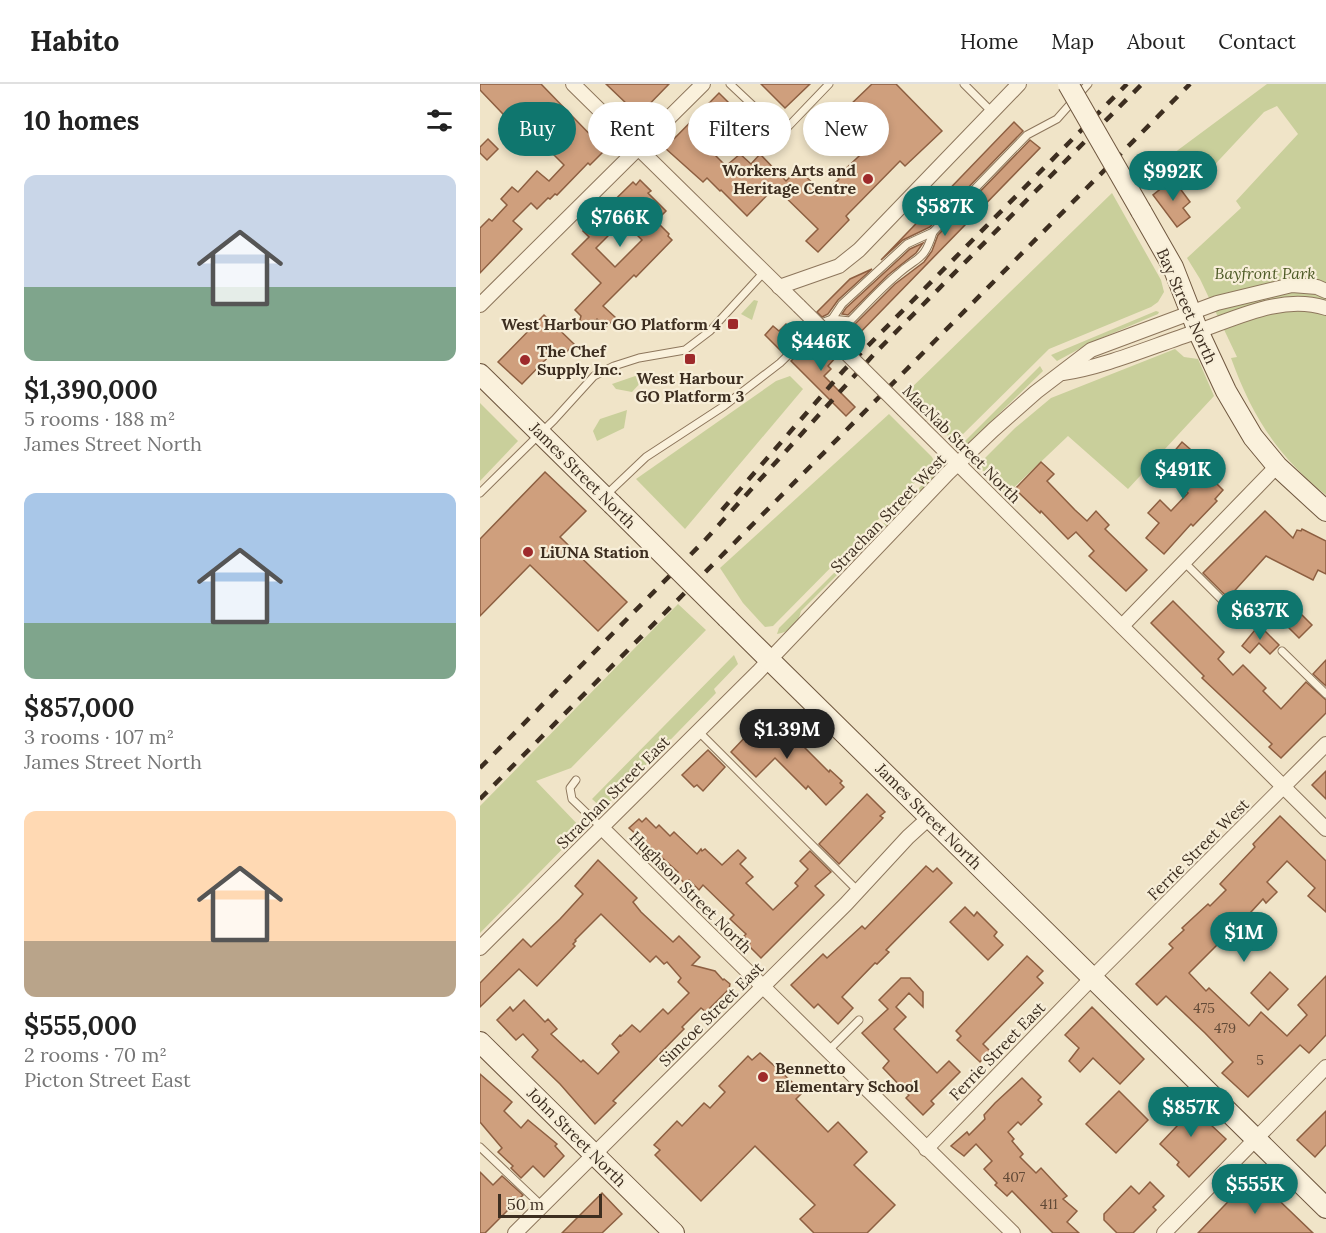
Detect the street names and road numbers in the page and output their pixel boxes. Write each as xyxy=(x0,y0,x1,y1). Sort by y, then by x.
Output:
street label: Bay Street North xyxy=(1153,245,1222,367)
street label: MacNab Street North xyxy=(899,381,1026,508)
street label: James Street North xyxy=(525,417,641,533)
street label: Strachan Street West xyxy=(826,449,951,577)
street label: Strachan Street East xyxy=(552,731,674,853)
street label: James Street North xyxy=(871,758,987,874)
street label: Ferrie Street West xyxy=(1143,793,1254,904)
street label: Hughson Street North xyxy=(626,827,757,958)
street label: Simcoe Street East xyxy=(654,957,768,1071)
street label: Ferrie Street East xyxy=(945,997,1050,1105)
street label: John Street North xyxy=(522,1082,631,1191)

